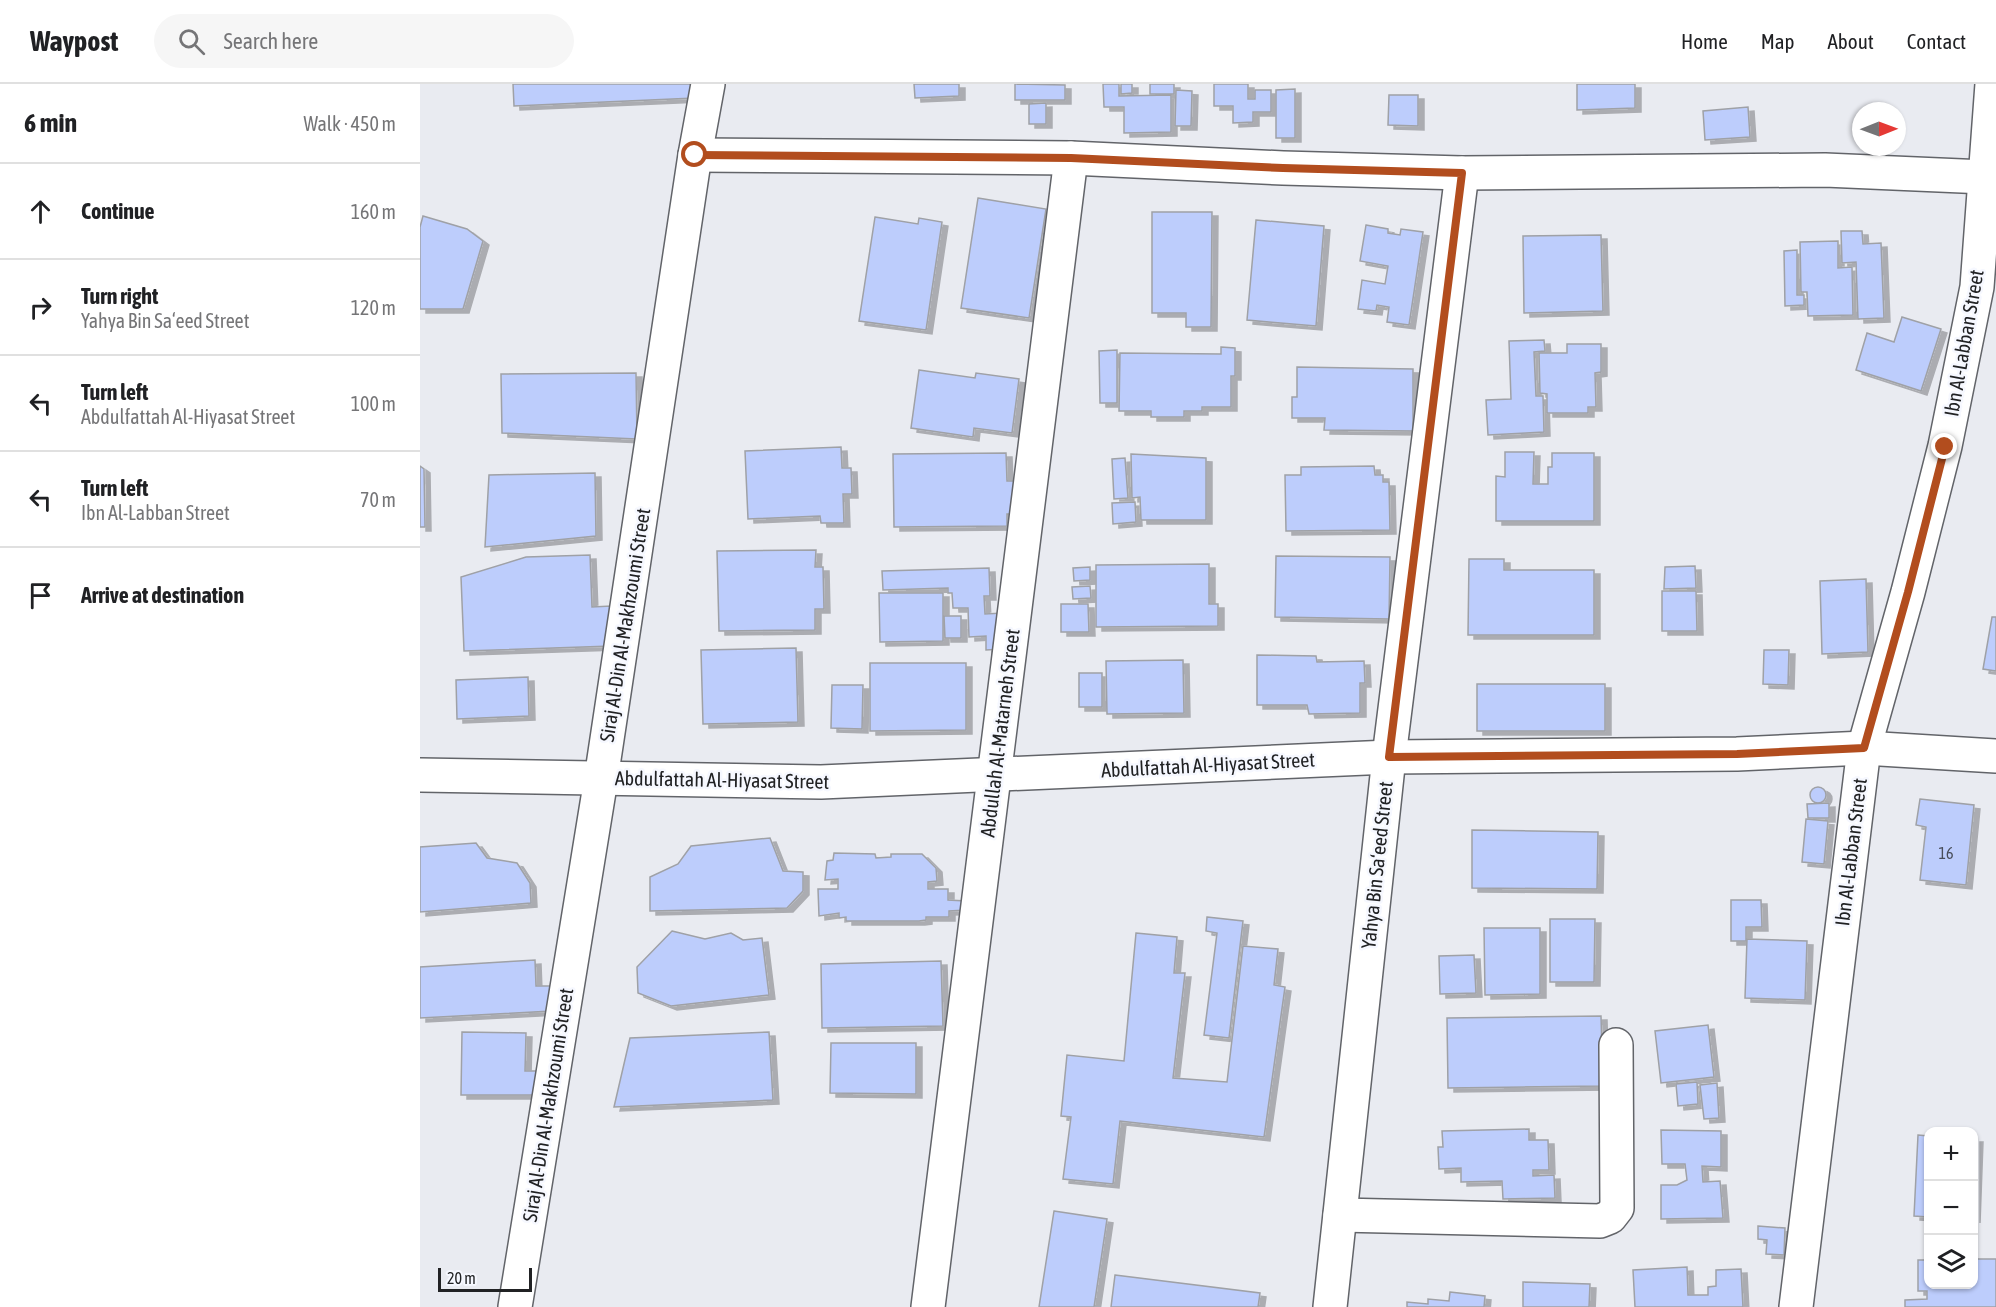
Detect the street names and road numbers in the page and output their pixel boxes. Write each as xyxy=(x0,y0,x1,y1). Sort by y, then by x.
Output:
street label: Ibn Al-Labban Street xyxy=(1939,267,1988,418)
street label: Siraj Al-Din Al-Makhzoumi Street xyxy=(595,506,654,743)
street label: Abdullah Al-Matarneh Street xyxy=(975,627,1024,838)
street label: Abdulfattah Al-Hiyasat Street xyxy=(1100,747,1316,782)
street label: Abdulfattah Al-Hiyasat Street xyxy=(615,766,830,793)
street label: Ibn Al-Labban Street xyxy=(1830,776,1871,927)
street label: Yahya Bin Sa‘eed Street xyxy=(1356,780,1397,950)
street label: Siraj Al-Din Al-Makhzoumi Street xyxy=(518,986,577,1223)

